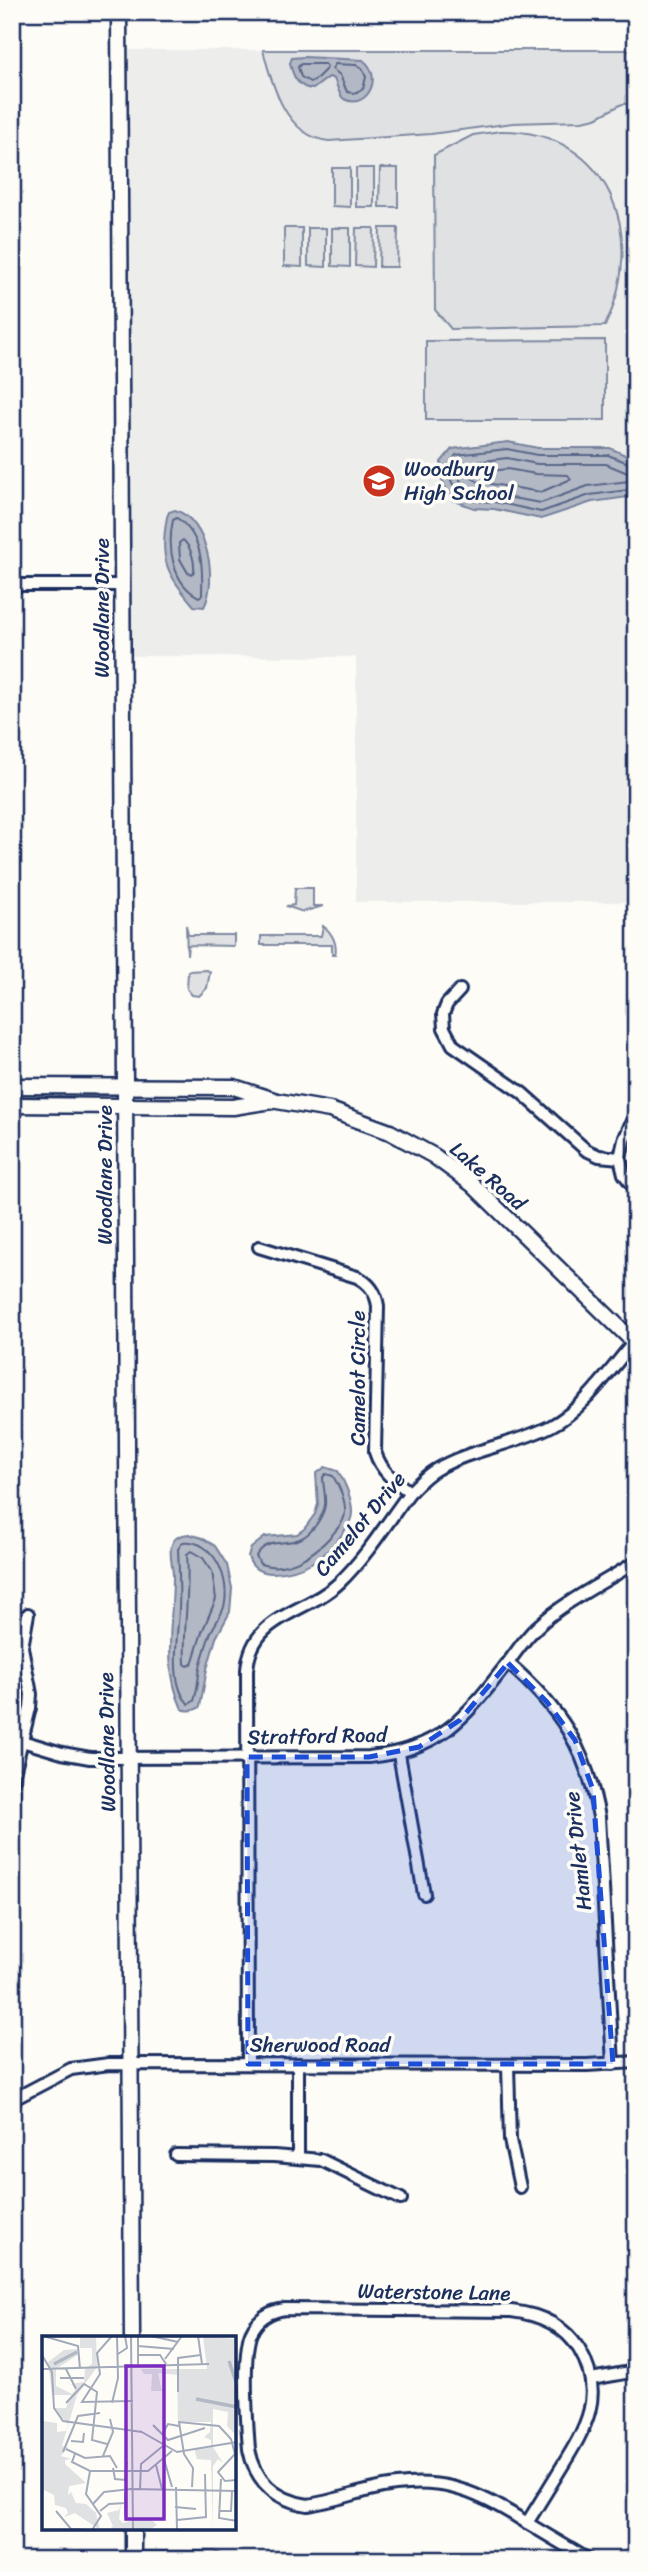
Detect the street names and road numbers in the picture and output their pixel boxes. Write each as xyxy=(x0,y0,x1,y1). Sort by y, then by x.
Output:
street label: Woodlane Drive xyxy=(83,538,121,678)
street label: Woodlane Drive xyxy=(86,1105,124,1245)
street label: Lake Road xyxy=(441,1131,537,1222)
street label: Camelot Circle xyxy=(339,1310,377,1446)
street label: Camelot Drive xyxy=(304,1462,416,1585)
street label: Woodlane Drive xyxy=(87,1672,127,1812)
street label: Stratford Road xyxy=(247,1716,389,1756)
street label: Hamlet Drive xyxy=(553,1789,603,1913)
street label: Sherwood Road xyxy=(250,2026,392,2064)
street label: Waterstone Lane xyxy=(357,2272,511,2312)

